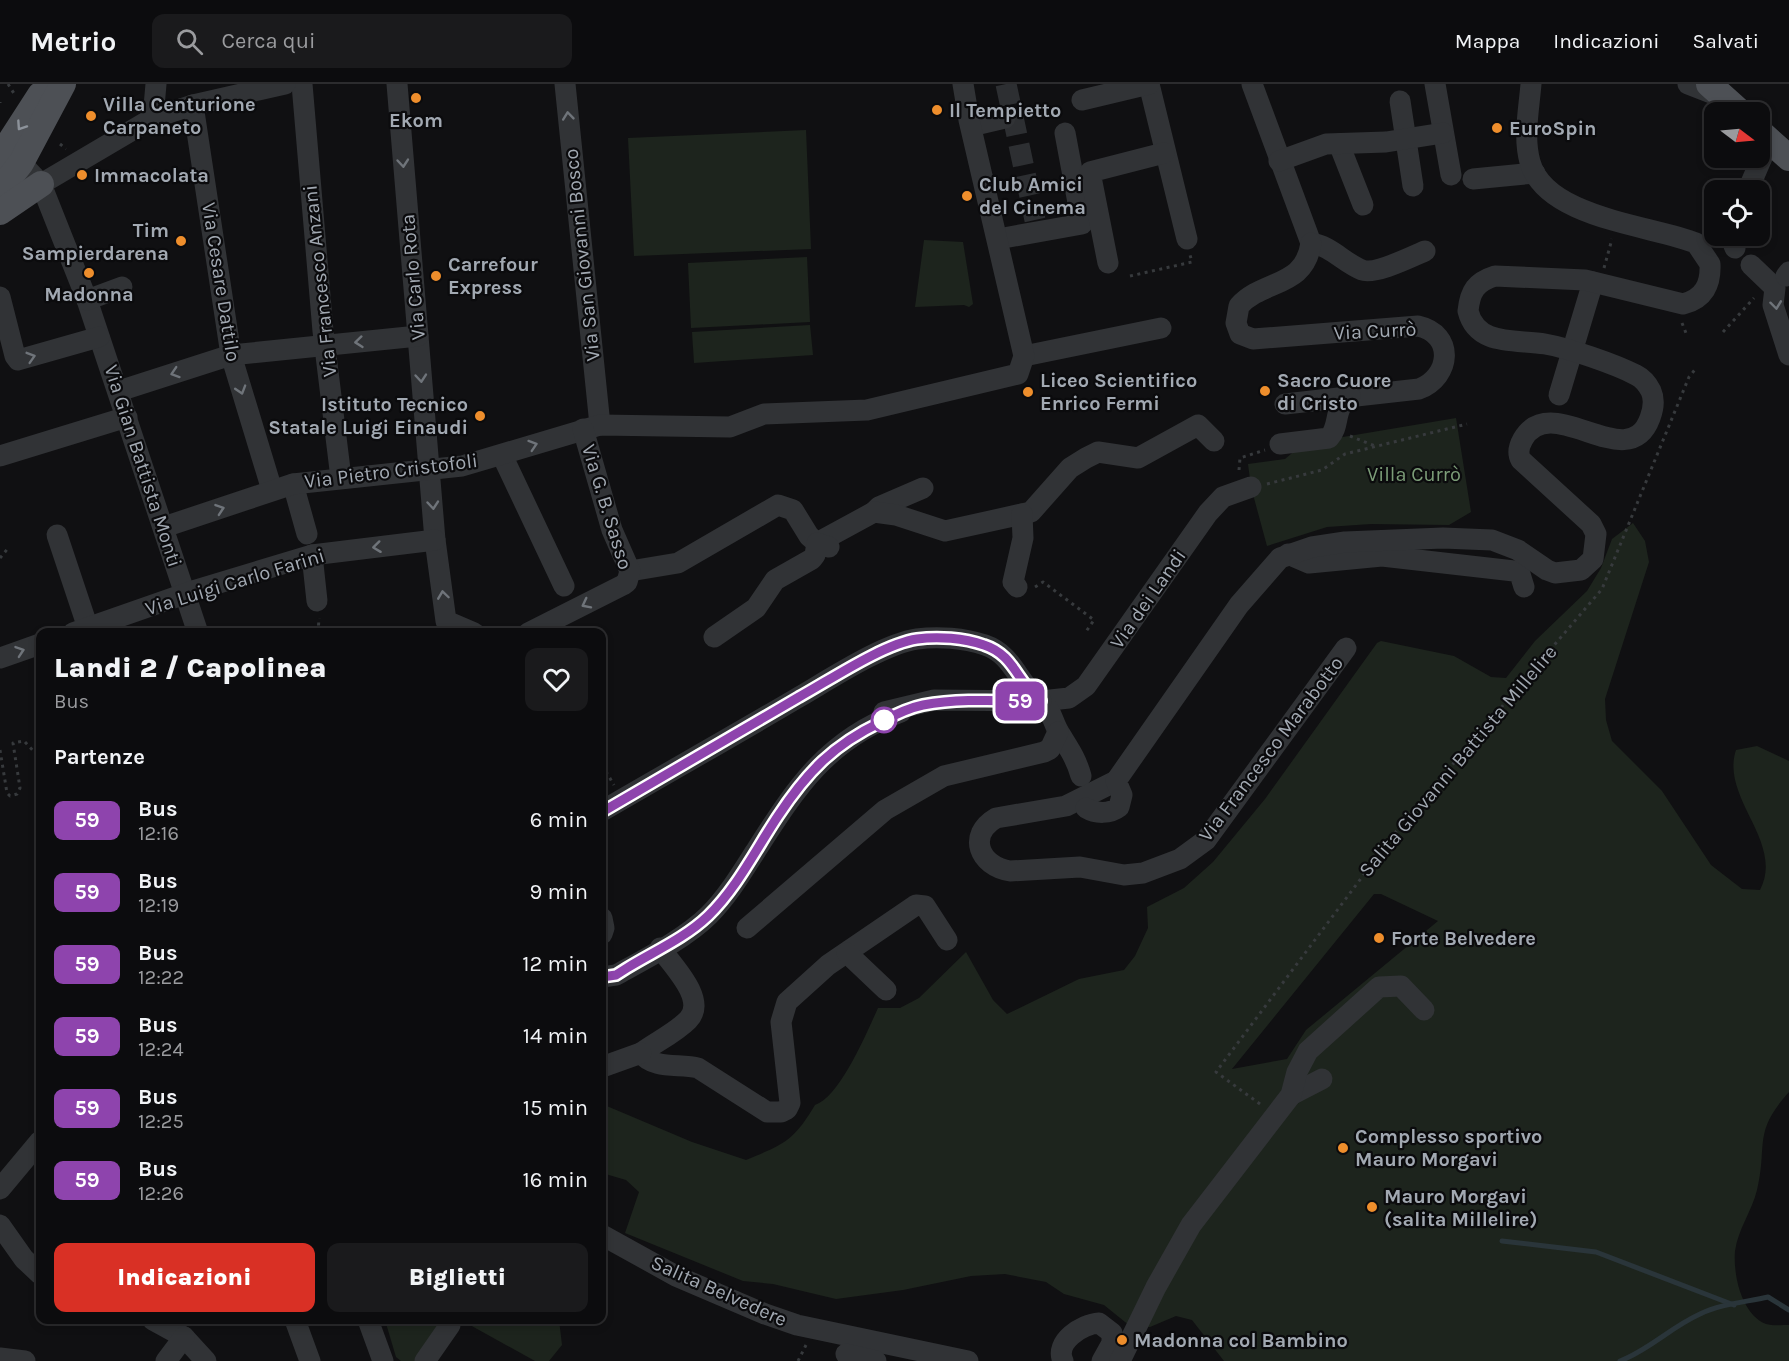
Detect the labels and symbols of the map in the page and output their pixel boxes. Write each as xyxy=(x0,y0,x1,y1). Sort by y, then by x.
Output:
marker: Ekom xyxy=(409,91,423,105)
place label: Villa Centurione Carpaneto xyxy=(103,93,256,139)
place label: Il Tempietto xyxy=(949,99,1061,122)
north arrow xyxy=(1704,102,1770,168)
marker: Il Tempietto xyxy=(930,103,944,117)
marker: Villa Centurione Carpaneto xyxy=(84,109,98,123)
place label: Ekom xyxy=(389,109,443,132)
one-way arrow xyxy=(562,112,575,121)
place label: EuroSpin xyxy=(1509,117,1596,140)
one-way arrow xyxy=(17,120,28,131)
marker: EuroSpin xyxy=(1490,121,1504,135)
street label: Via San Giovanni Bosco xyxy=(559,148,605,362)
one-way arrow xyxy=(396,159,409,168)
place label: Immacolata xyxy=(94,164,209,187)
marker: Immacolata xyxy=(75,168,89,182)
place label: Club Amici del Cinema xyxy=(979,173,1086,219)
street label: Via Francesco Anzani xyxy=(298,184,342,378)
marker: Club Amici del Cinema xyxy=(960,189,974,203)
street label: Via Cesare Dattilo xyxy=(197,201,245,363)
street label: Via Carlo Rota xyxy=(396,213,430,341)
place label: Tim Sampierdarena xyxy=(22,219,169,265)
marker: Tim Sampierdarena xyxy=(174,234,188,248)
place label: Carrefour Express xyxy=(448,253,538,299)
marker: Madonna xyxy=(82,266,96,280)
marker: Carrefour Express xyxy=(429,269,443,283)
place label: Madonna xyxy=(44,283,134,306)
one-way arrow xyxy=(1769,301,1782,310)
street label: Via Currò xyxy=(1333,317,1417,345)
one-way arrow xyxy=(355,335,364,348)
one-way arrow xyxy=(25,352,36,364)
street label: Via Gian Battista Monti xyxy=(99,362,187,570)
one-way arrow xyxy=(170,366,181,378)
place label: Liceo Scientifico Enrico Fermi xyxy=(1040,369,1197,415)
place label: Sacro Cuore di Cristo xyxy=(1277,369,1391,415)
one-way arrow xyxy=(414,374,427,383)
one-way arrow xyxy=(234,384,247,395)
marker: Sacro Cuore di Cristo xyxy=(1258,384,1272,398)
marker: Liceo Scientifico Enrico Fermi xyxy=(1021,385,1035,399)
place label: Istituto Tecnico Statale Luigi Einaudi xyxy=(268,393,468,439)
marker: Istituto Tecnico Statale Luigi Einaudi xyxy=(473,409,487,423)
one-way arrow xyxy=(527,440,538,452)
street label: Via G. B. Sasso xyxy=(577,441,637,573)
street label: Via Pietro Cristofoli xyxy=(303,449,479,493)
park label: Villa Currò xyxy=(1367,463,1461,486)
one-way arrow xyxy=(426,500,439,509)
one-way arrow xyxy=(214,503,225,516)
one-way arrow xyxy=(373,540,382,553)
street label: Via Luigi Carlo Farini xyxy=(143,544,327,620)
street label: Via dei Landi xyxy=(1105,545,1191,653)
one-way arrow xyxy=(437,591,449,600)
one-way arrow xyxy=(582,597,592,608)
street label: Salita Giovanni Battista Millelire xyxy=(1354,641,1562,881)
one-way arrow xyxy=(14,646,25,659)
street label: Via Francesco Marabotto xyxy=(1194,652,1348,846)
line badge: 59 xyxy=(993,682,1047,720)
unlabelled marker xyxy=(871,707,897,733)
place label: Forte Belvedere xyxy=(1391,927,1536,950)
marker: Forte Belvedere xyxy=(1372,931,1386,945)
place label: Complesso sportivo Mauro Morgavi xyxy=(1355,1125,1542,1171)
marker: Complesso sportivo Mauro Morgavi xyxy=(1336,1141,1350,1155)
place label: Mauro Morgavi (salita Millelire) xyxy=(1384,1185,1537,1231)
marker: Mauro Morgavi (salita Millelire) xyxy=(1365,1200,1379,1214)
street label: Salita Belvedere xyxy=(648,1251,790,1331)
place label: Madonna col Bambino xyxy=(1134,1329,1348,1352)
marker: Madonna col Bambino xyxy=(1115,1333,1129,1347)

